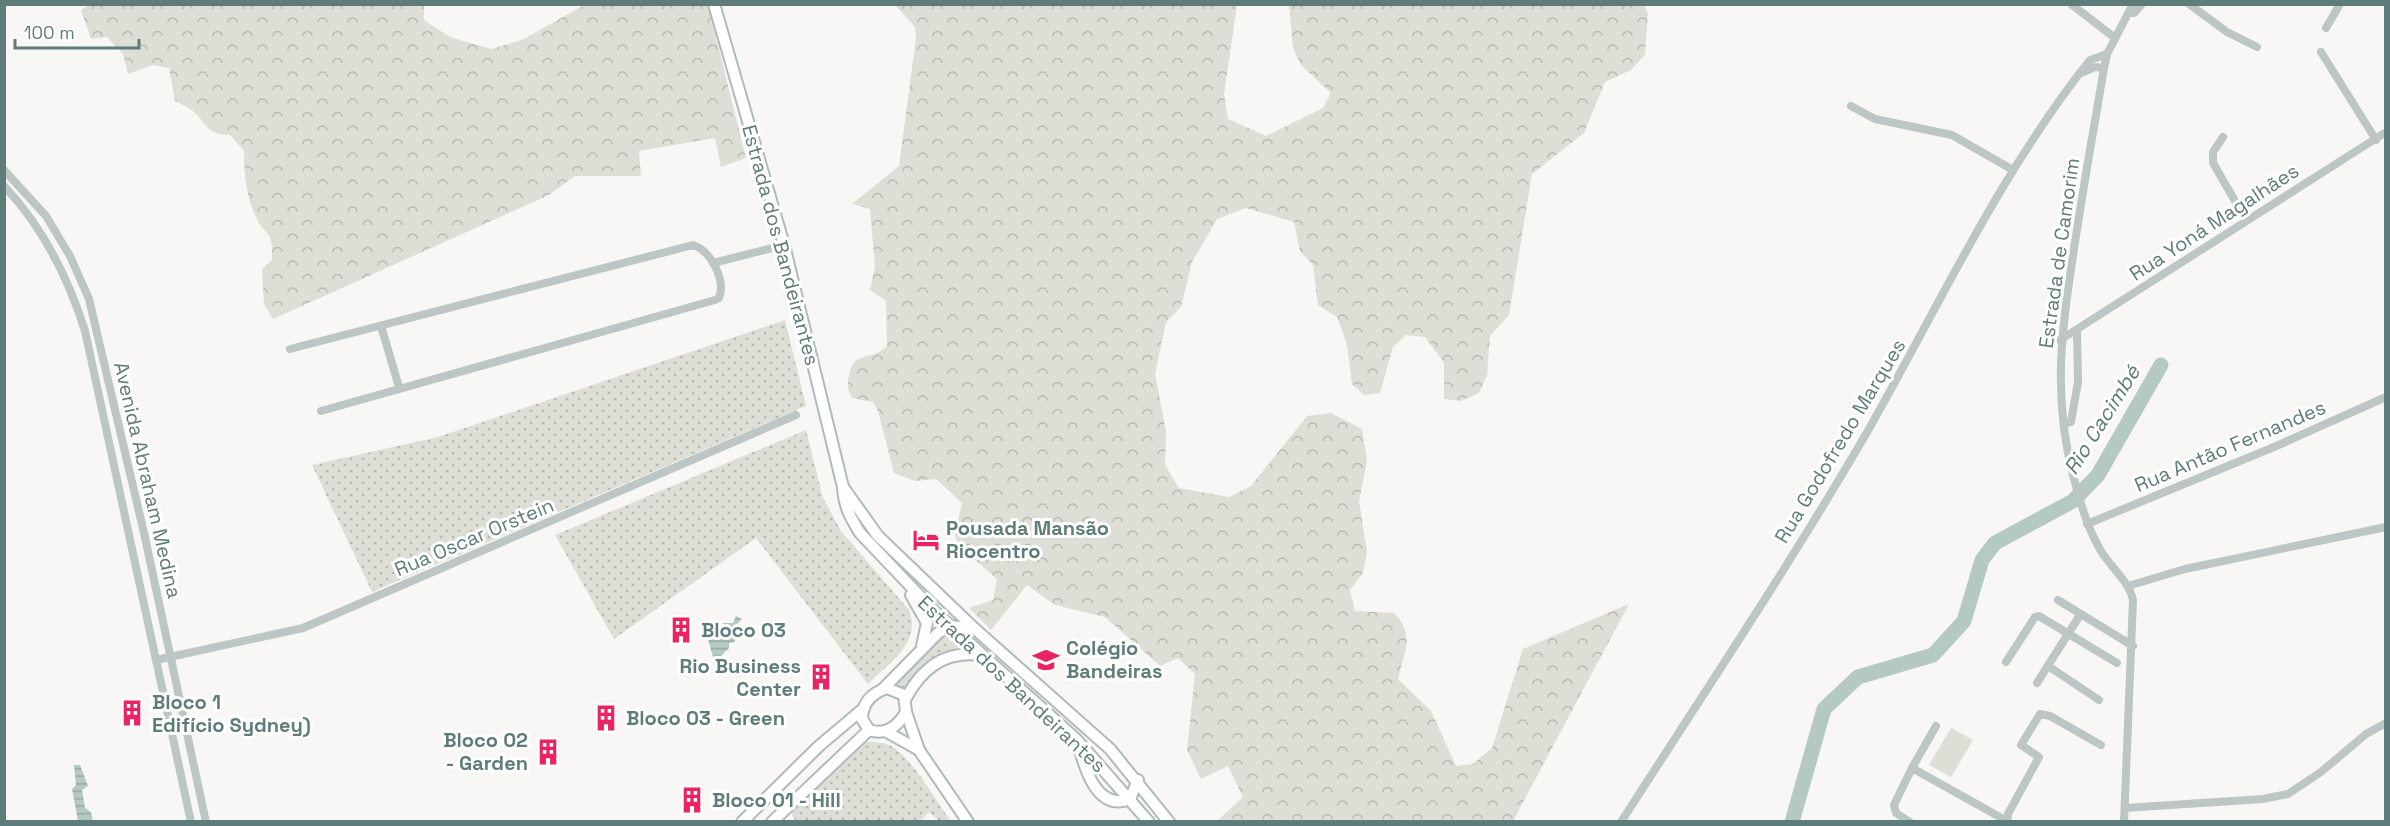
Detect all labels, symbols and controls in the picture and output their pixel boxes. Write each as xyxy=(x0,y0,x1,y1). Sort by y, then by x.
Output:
scale bar xyxy=(15,12,140,50)
text: 100 m xyxy=(24,21,75,44)
street label: Estrada dos Bandeirantes xyxy=(736,122,826,368)
street label: Estrada de Camorim xyxy=(2033,156,2085,350)
street label: Rua Yoná Magalhães xyxy=(2124,158,2304,286)
street label: Rua Godofredo Marques xyxy=(1769,334,1911,548)
street label: Avenida Abraham Medina xyxy=(108,359,188,601)
water label: Rio Cacimbé xyxy=(2057,359,2147,479)
street label: Rua Antão Fernandes xyxy=(2131,394,2329,498)
street label: Rua Oscar Orstein xyxy=(390,492,558,582)
place label: Pousada Mansão Riocentro xyxy=(946,515,1109,564)
hotel icon: Pousada Mansão Riocentro xyxy=(911,525,941,555)
street label: Estrada dos Bandeirantes xyxy=(912,590,1112,778)
building icon: Bloco 03 xyxy=(666,615,696,645)
place label: Bloco 03 xyxy=(701,617,786,643)
place label: Colégio Bandeiras xyxy=(1066,635,1162,684)
school or university icon: Colégio Bandeiras xyxy=(1031,645,1061,675)
place label: Rio Business Center xyxy=(680,653,801,702)
building icon: Rio Business Center xyxy=(806,662,836,692)
place label: Bloco 1 Edifício Sydney) xyxy=(152,689,311,738)
building icon: Bloco 1 Edifício Sydney) xyxy=(117,698,147,728)
building icon: Bloco 03 - Green xyxy=(591,703,621,733)
place label: Bloco 03 - Green xyxy=(626,705,785,731)
place label: Bloco 02 - Garden xyxy=(443,727,528,776)
building icon: Bloco 02 - Garden xyxy=(533,737,563,767)
building icon: Bloco 01 - Hill xyxy=(677,785,707,815)
place label: Bloco 01 - Hill xyxy=(712,787,841,813)

